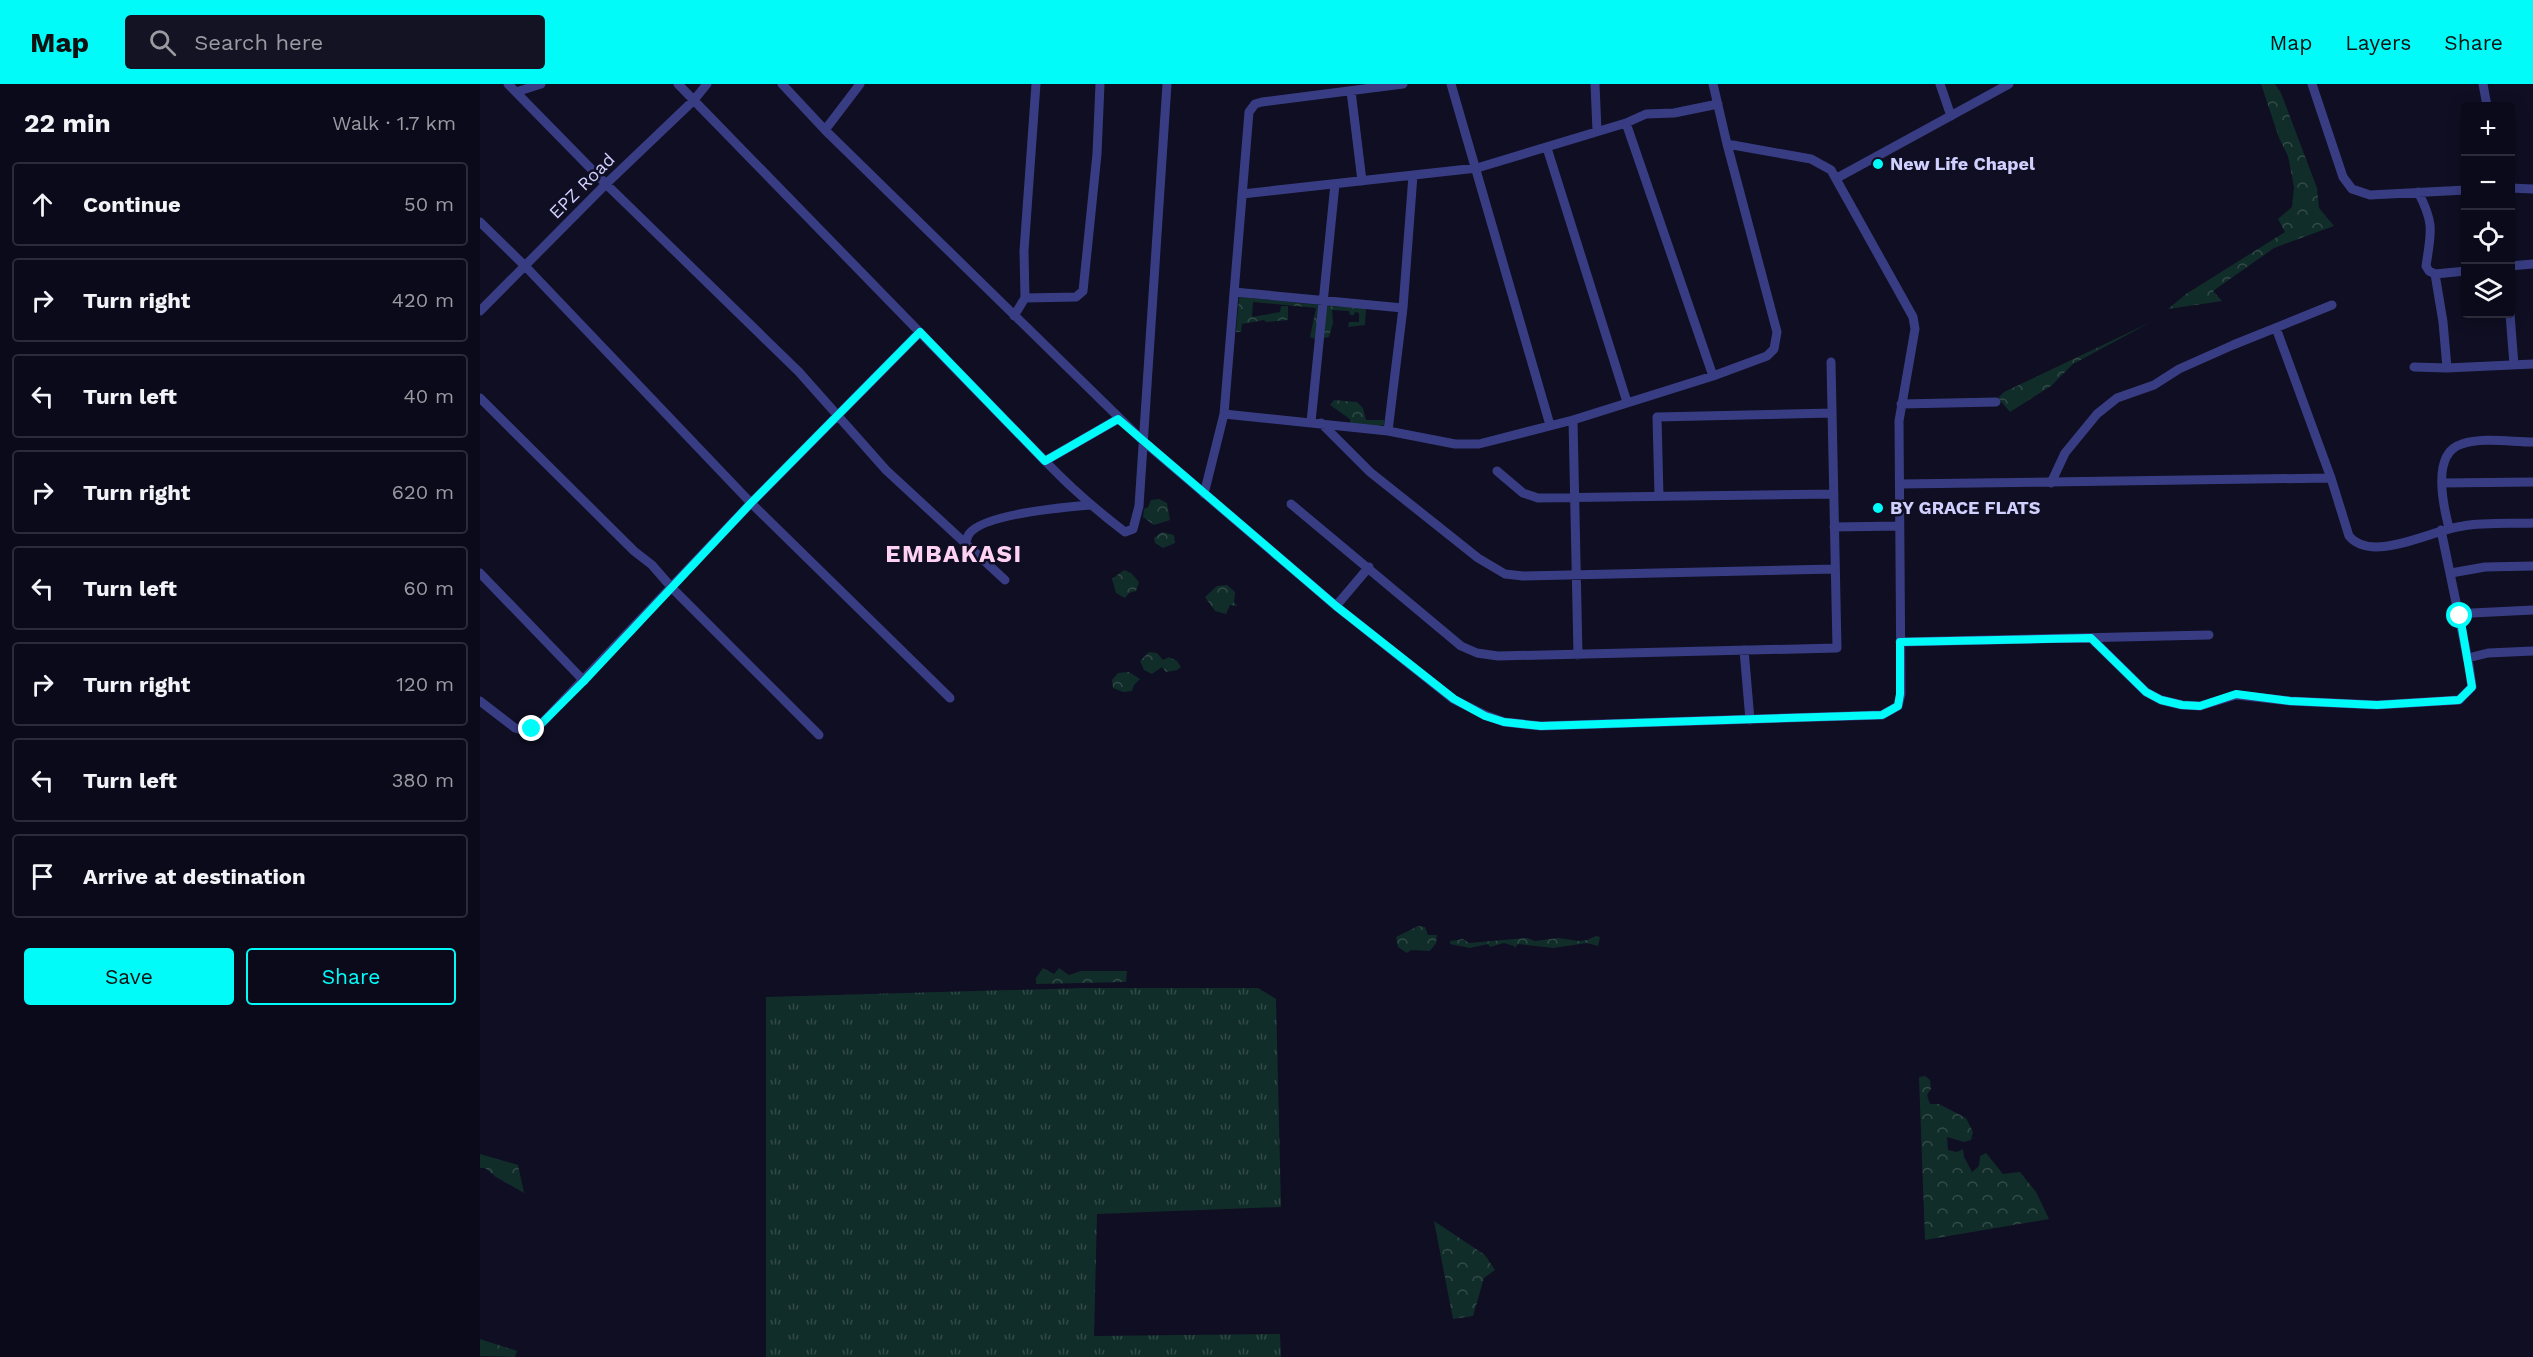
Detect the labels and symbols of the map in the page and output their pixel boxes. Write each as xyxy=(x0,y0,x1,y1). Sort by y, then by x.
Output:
street label: EPZ Road xyxy=(545,149,619,223)
place label: New Life Chapel xyxy=(1890,153,2035,174)
marker: New Life Chapel xyxy=(1871,157,1885,171)
place label: BY GRACE FLATS xyxy=(1890,497,2041,518)
marker: BY GRACE FLATS xyxy=(1871,501,1885,515)
district label: EMBAKASI xyxy=(885,540,1023,568)
route start xyxy=(2446,602,2472,628)
route end xyxy=(518,715,544,741)

